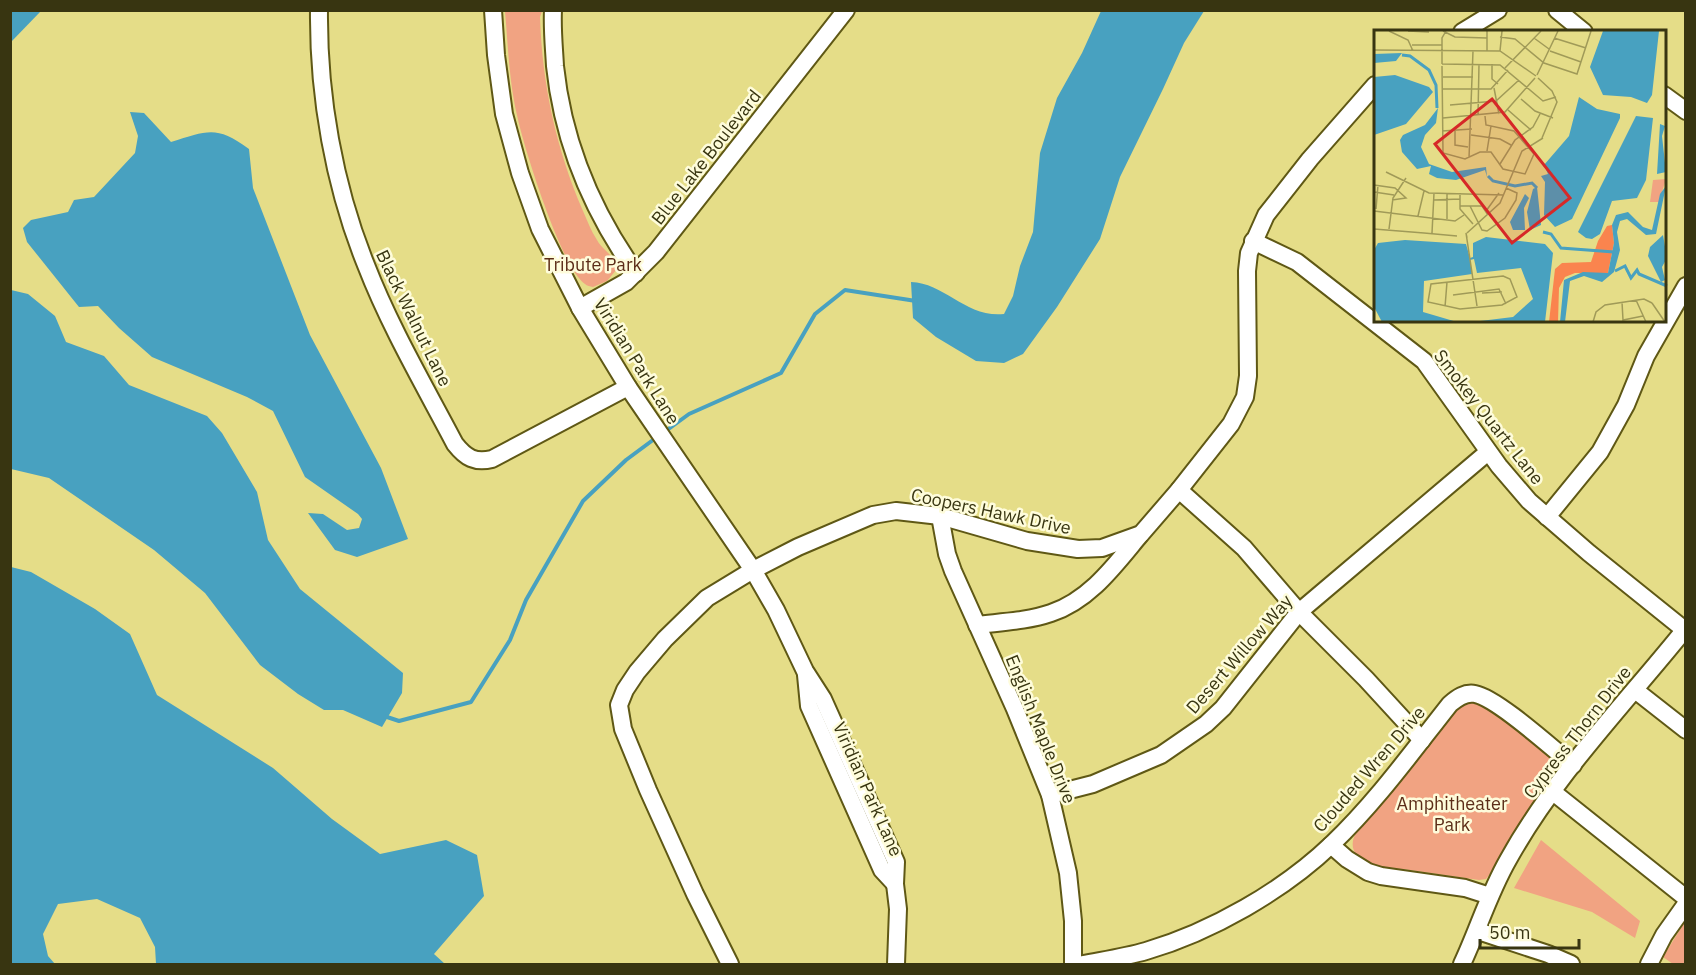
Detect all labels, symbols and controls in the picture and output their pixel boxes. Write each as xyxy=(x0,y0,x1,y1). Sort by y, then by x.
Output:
inset map xyxy=(1374,30,1666,322)
street label: Blue Lake Boulevard xyxy=(646,85,766,229)
street label: Black Walnut Lane xyxy=(371,246,457,390)
park label: Tribute Park xyxy=(544,253,643,276)
street label: Viridian Park Lane xyxy=(589,293,685,429)
street label: Smokey Quartz Lane xyxy=(1429,345,1549,489)
street label: Coopers Hawk Drive xyxy=(909,483,1073,539)
street label: Desert Willow Way xyxy=(1181,590,1297,718)
street label: English Maple Drive xyxy=(1001,651,1081,807)
street label: Cypress Thorn Drive xyxy=(1518,661,1636,803)
street label: Clouded Wren Drive xyxy=(1308,701,1430,837)
street label: Viridian Park Lane xyxy=(828,718,908,860)
park label: Amphitheater Park xyxy=(1396,792,1508,836)
scale bar xyxy=(1480,912,1579,950)
text: 50 m xyxy=(1489,921,1531,944)

